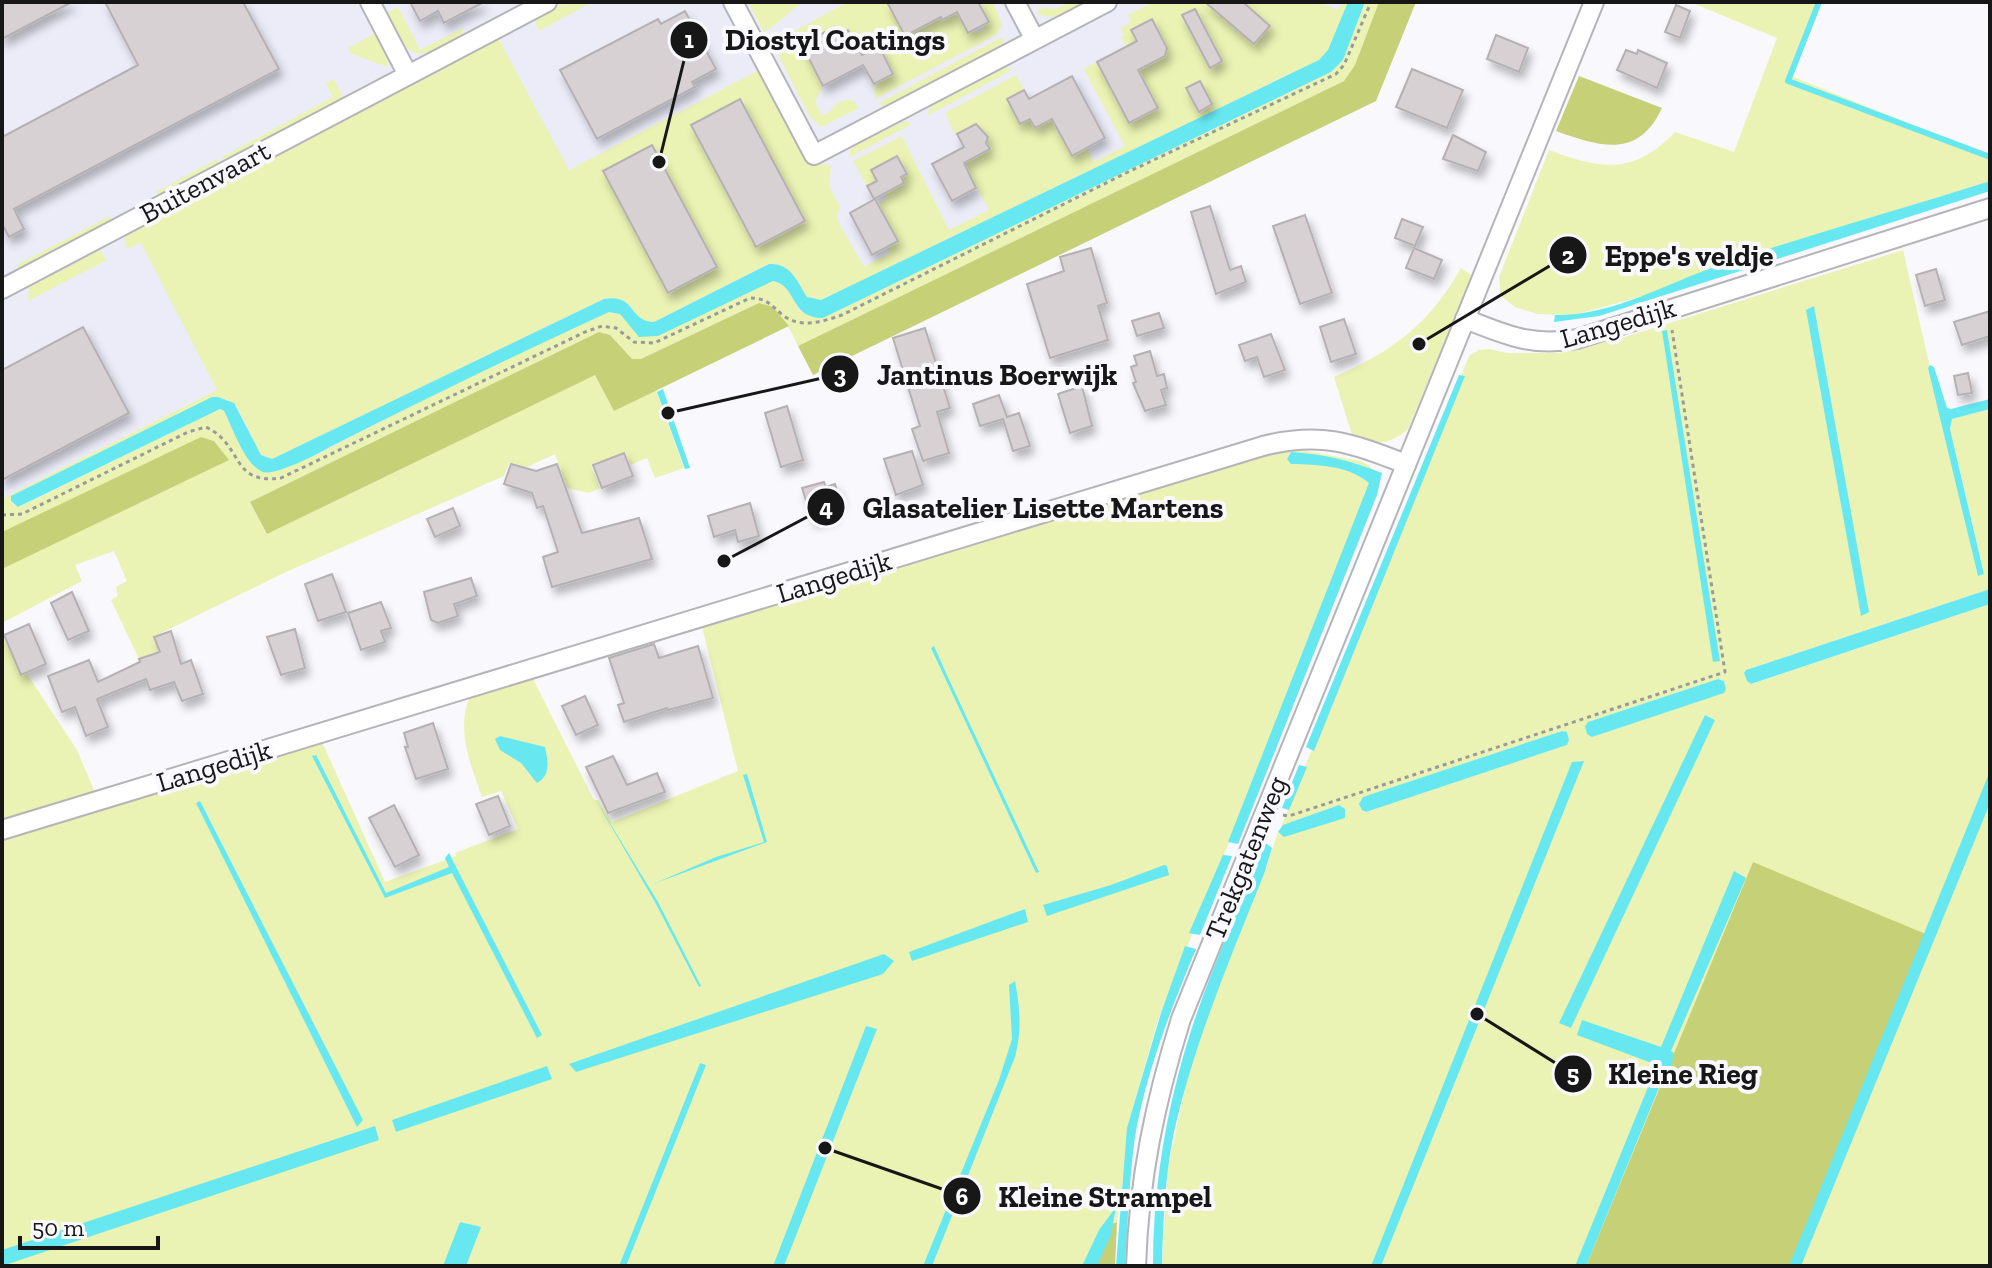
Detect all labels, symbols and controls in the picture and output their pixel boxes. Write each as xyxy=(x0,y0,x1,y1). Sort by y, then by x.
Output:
callout: Diostyl Coatings xyxy=(669,13,961,67)
text: Diostyl Coatings xyxy=(725,22,945,58)
text: 1 xyxy=(684,25,694,54)
street label: Buitenvaart xyxy=(134,134,276,230)
callout: Eppe's veldje xyxy=(1548,228,1790,282)
text: Eppe's veldje xyxy=(1604,238,1774,274)
text: 2 xyxy=(1562,241,1575,270)
street label: Langedijk xyxy=(1557,291,1680,355)
callout: Jantinus Boerwijk xyxy=(820,347,1133,401)
text: Jantinus Boerwijk xyxy=(877,357,1118,393)
text: 3 xyxy=(834,360,847,389)
callout: Glasatelier Lisette Martens xyxy=(806,480,1239,534)
text: Glasatelier Lisette Martens xyxy=(862,490,1224,526)
text: 4 xyxy=(819,493,833,522)
street label: Langedijk xyxy=(773,544,896,610)
street label: Langedijk xyxy=(153,733,276,799)
street label: Trekgatenweg xyxy=(1198,771,1294,945)
callout: Kleine Rieg xyxy=(1553,1047,1774,1101)
text: Kleine Rieg xyxy=(1608,1056,1758,1092)
text: 5 xyxy=(1567,1059,1579,1088)
callout: Kleine Strampel xyxy=(942,1169,1227,1223)
text: Kleine Strampel xyxy=(998,1179,1212,1215)
text: 6 xyxy=(956,1182,969,1211)
scale bar xyxy=(20,1200,158,1250)
text: 50 m xyxy=(32,1213,85,1242)

